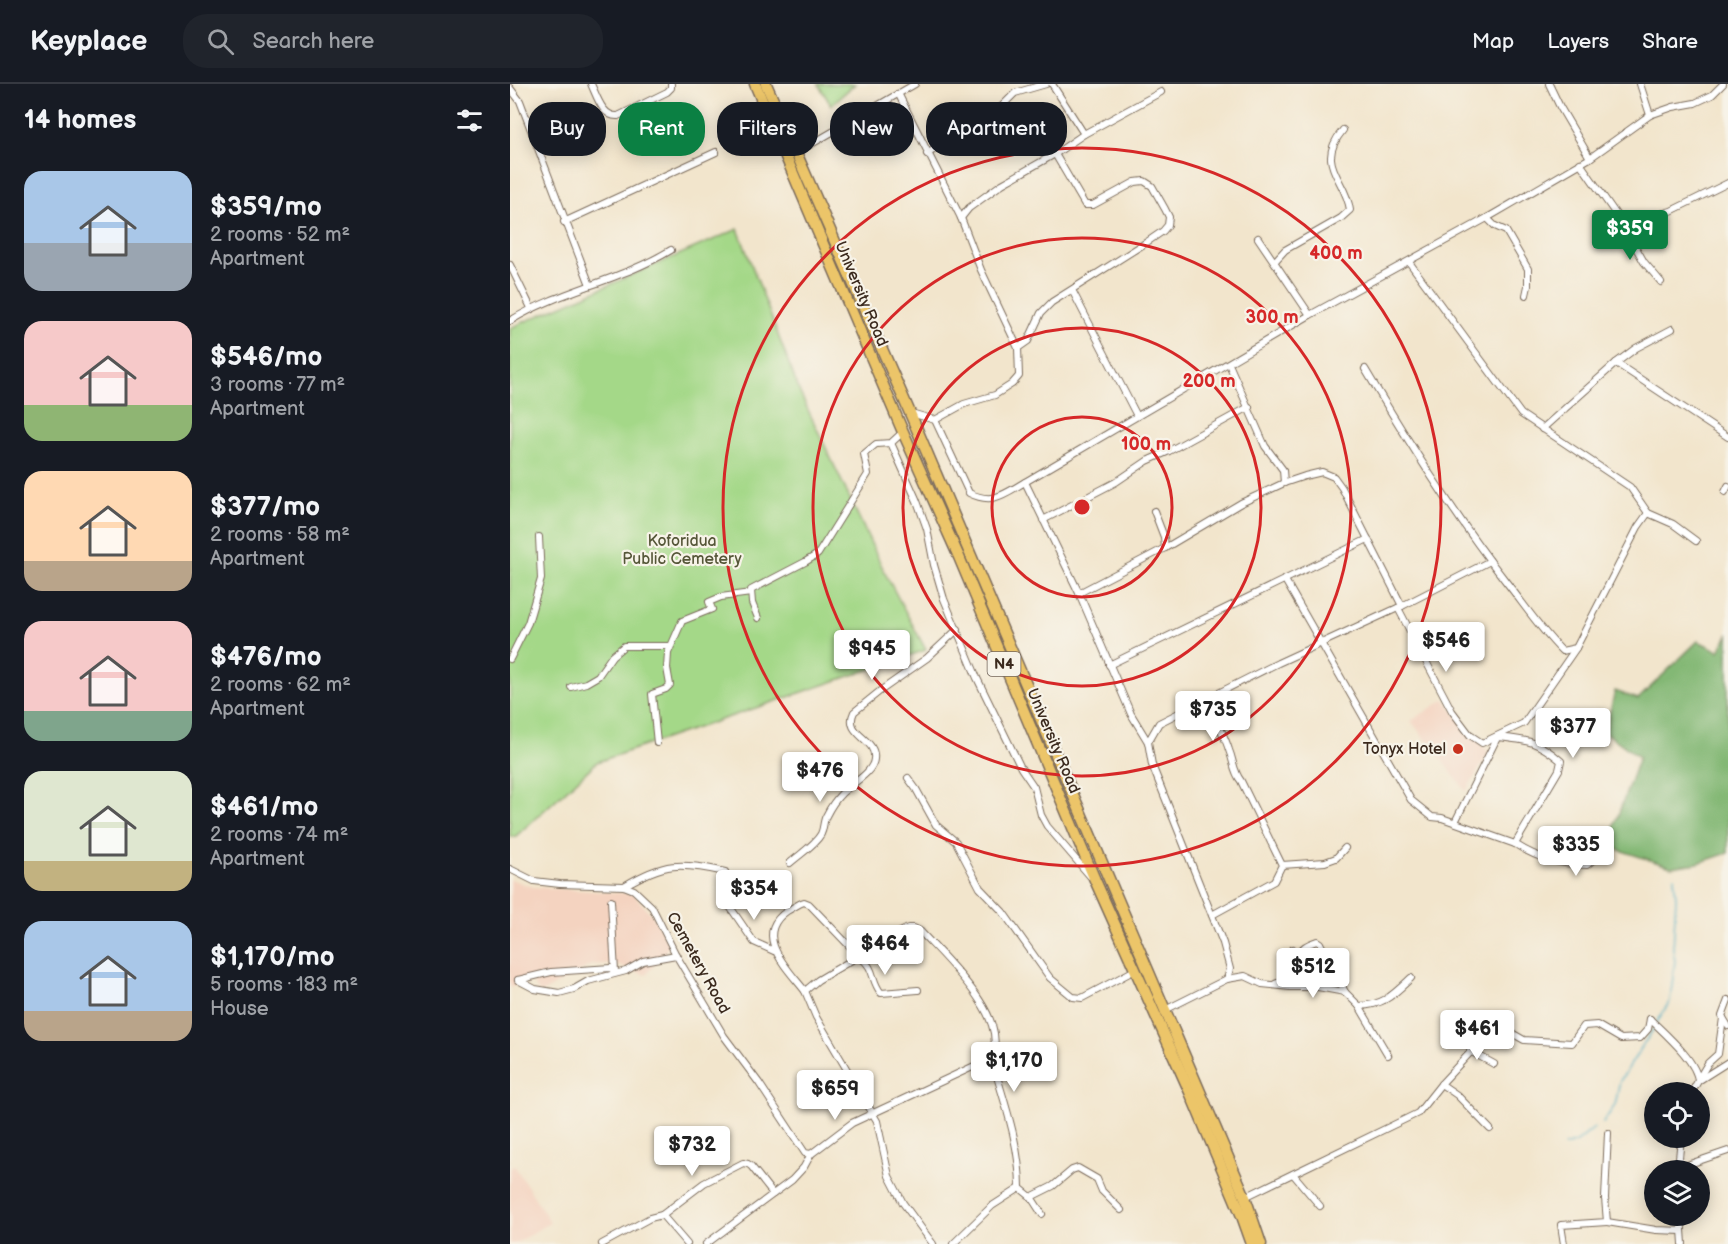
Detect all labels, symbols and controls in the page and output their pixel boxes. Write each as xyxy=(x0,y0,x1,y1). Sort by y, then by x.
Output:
search box xyxy=(183,14,603,68)
text: Keyplace xyxy=(30,25,147,58)
icon: search xyxy=(204,25,237,58)
text: Search here xyxy=(252,28,374,55)
text: Map xyxy=(1472,29,1514,54)
text: Layers xyxy=(1547,29,1609,54)
text: Share xyxy=(1642,29,1698,54)
chip: Buy xyxy=(528,102,606,156)
chip: Rent xyxy=(618,102,705,156)
chip: Filters xyxy=(717,102,818,156)
chip: New xyxy=(830,102,914,156)
chip: Apartment xyxy=(926,102,1067,156)
icon: filters xyxy=(453,104,486,137)
text: 14 homes xyxy=(24,105,136,136)
text: $359/mo xyxy=(210,192,322,223)
icon: home xyxy=(72,195,144,267)
pin: $359 xyxy=(1594,210,1666,261)
text: $359 xyxy=(1606,217,1654,241)
text: 2 rooms · 52 m² xyxy=(210,223,350,247)
street label: University Road xyxy=(830,239,892,349)
text: 400 m xyxy=(1309,243,1363,264)
text: Apartment xyxy=(210,247,305,271)
text: 300 m xyxy=(1245,307,1299,328)
text: $546/mo xyxy=(210,342,322,373)
icon: home xyxy=(72,345,144,417)
text: 200 m xyxy=(1182,371,1236,392)
text: 3 rooms · 77 m² xyxy=(210,373,345,397)
text: Apartment xyxy=(210,397,305,421)
text: 100 m xyxy=(1121,434,1171,455)
text: $377/mo xyxy=(210,492,320,523)
icon: home xyxy=(72,495,144,567)
centre of rings xyxy=(1072,497,1092,517)
text: 2 rooms · 58 m² xyxy=(210,523,350,547)
park label: Koforidua Public Cemetery xyxy=(622,532,742,569)
text: Apartment xyxy=(210,547,305,571)
pin: $546 xyxy=(1410,622,1482,673)
text: $546 xyxy=(1422,629,1470,653)
pin: $945 xyxy=(836,630,908,681)
text: $945 xyxy=(848,637,896,661)
text: $476/mo xyxy=(210,642,322,673)
icon: home xyxy=(72,645,144,717)
road number: N4 xyxy=(988,652,1020,676)
text: 2 rooms · 62 m² xyxy=(210,673,351,697)
street label: University Road xyxy=(1022,686,1084,796)
pin: $735 xyxy=(1177,691,1249,742)
text: Apartment xyxy=(210,697,305,721)
text: $735 xyxy=(1189,698,1237,722)
pin: $377 xyxy=(1537,708,1609,759)
text: $377 xyxy=(1550,715,1596,739)
place label: Tonyx Hotel xyxy=(1363,740,1446,759)
marker: Tonyx Hotel xyxy=(1451,742,1465,756)
pin: $476 xyxy=(784,752,856,803)
text: $476 xyxy=(796,759,844,783)
text: $461/mo xyxy=(210,792,318,823)
icon: home xyxy=(72,795,144,867)
text: 2 rooms · 74 m² xyxy=(210,823,348,847)
pin: $335 xyxy=(1540,826,1612,877)
text: $335 xyxy=(1552,833,1600,857)
text: Apartment xyxy=(210,847,305,871)
pin: $354 xyxy=(718,870,790,921)
text: $354 xyxy=(730,877,778,901)
street label: Cemetery Road xyxy=(662,909,734,1017)
pin: $464 xyxy=(849,925,921,976)
text: $464 xyxy=(861,932,909,956)
text: $1,170/mo xyxy=(210,942,335,973)
icon: home xyxy=(72,945,144,1017)
pin: $512 xyxy=(1277,948,1349,999)
text: $512 xyxy=(1290,955,1336,979)
text: 5 rooms · 183 m² xyxy=(210,973,358,997)
text: House xyxy=(210,997,269,1021)
pin: $461 xyxy=(1441,1010,1513,1061)
text: $461 xyxy=(1454,1017,1500,1041)
pin: $1,170 xyxy=(965,1042,1063,1093)
text: $1,170 xyxy=(985,1049,1043,1073)
pin: $659 xyxy=(799,1070,871,1121)
text: $659 xyxy=(811,1077,859,1101)
map controls xyxy=(1644,1082,1710,1226)
button: locate xyxy=(1644,1082,1710,1148)
pin: $732 xyxy=(656,1126,728,1177)
text: $732 xyxy=(668,1133,716,1157)
button: layers xyxy=(1644,1160,1710,1226)

